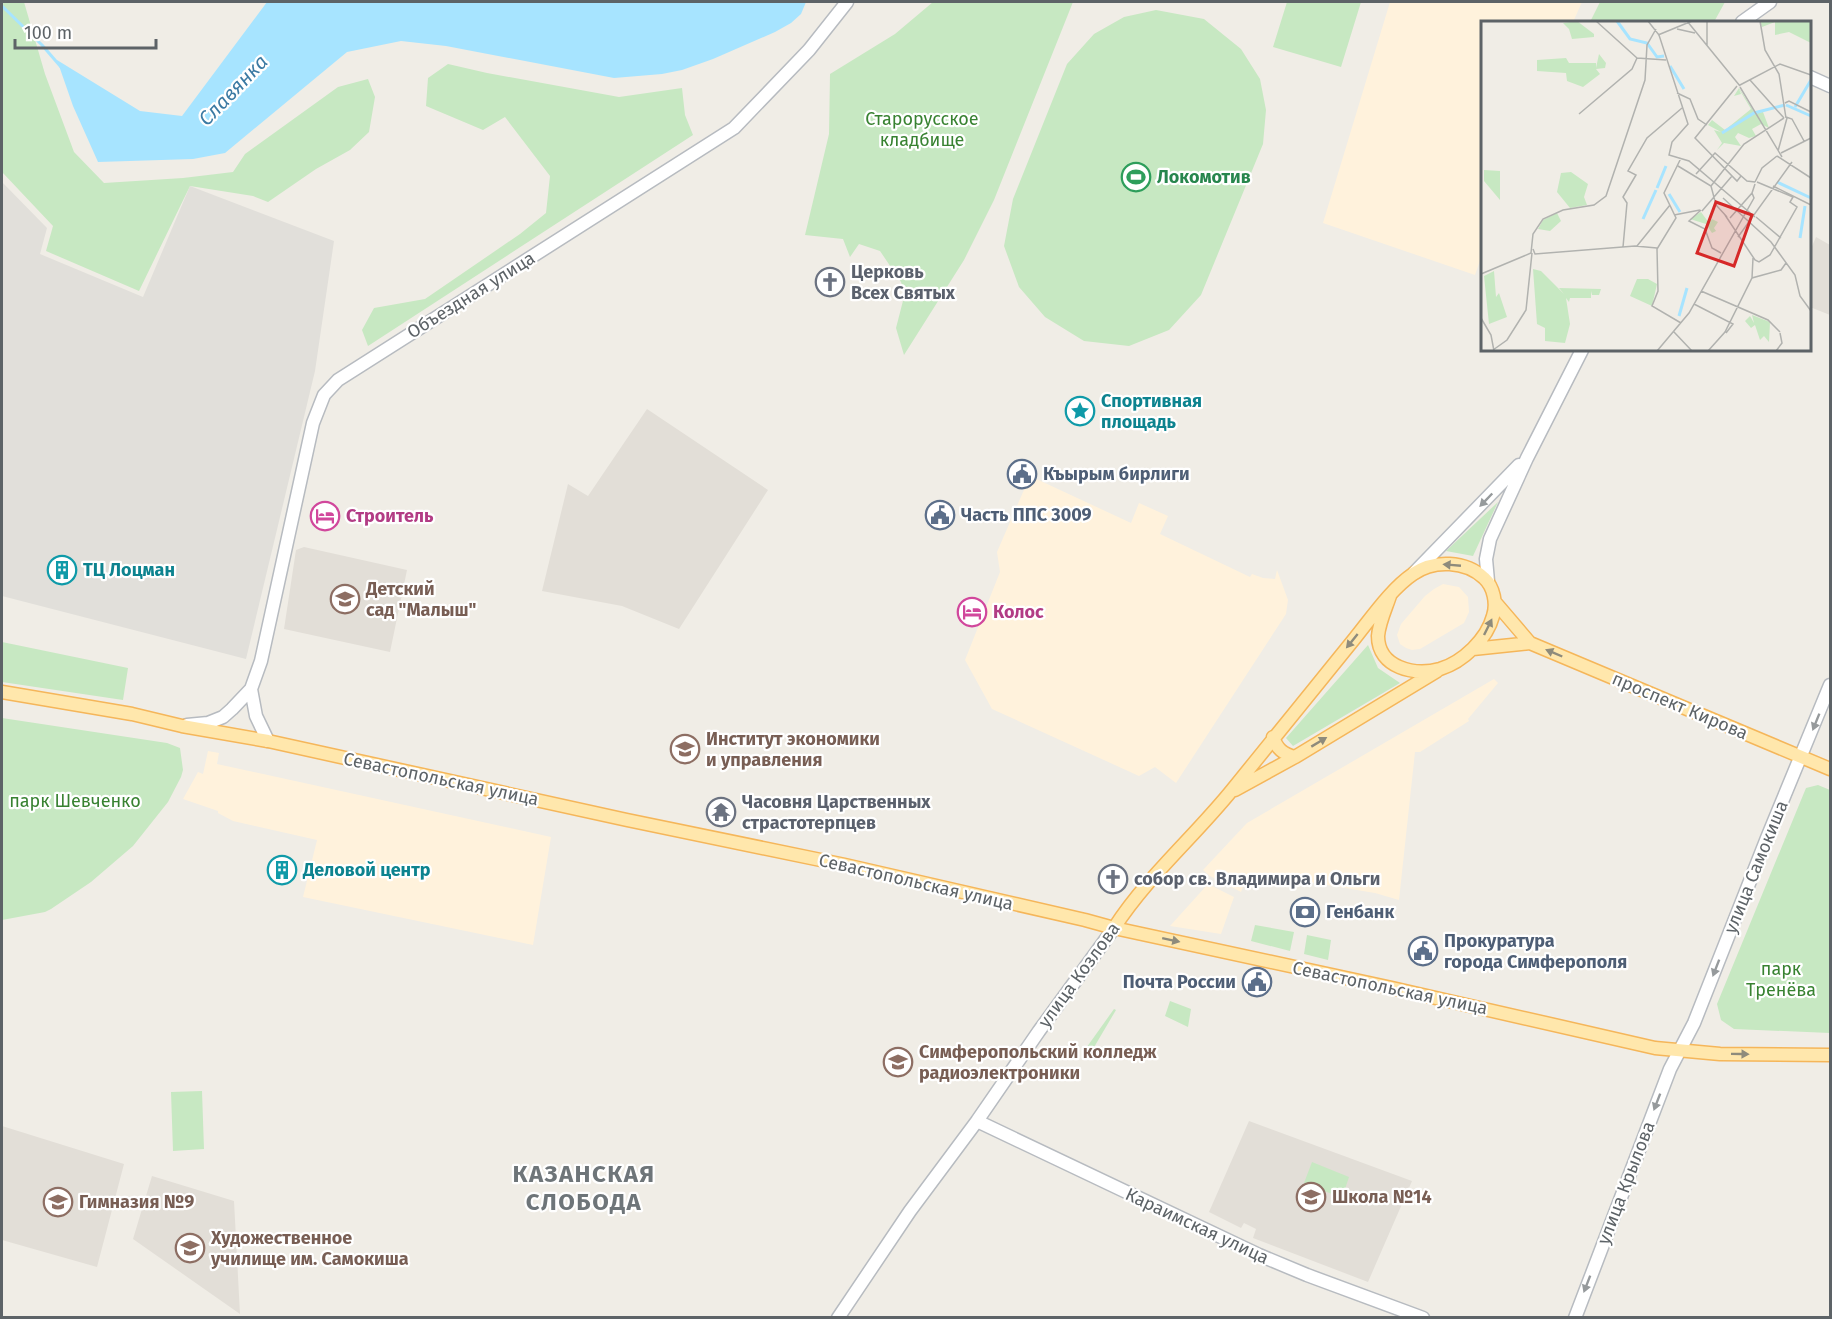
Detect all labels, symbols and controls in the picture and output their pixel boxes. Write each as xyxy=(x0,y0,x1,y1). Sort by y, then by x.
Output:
scale bar xyxy=(15,12,156,50)
inset map xyxy=(1481,21,1811,351)
text: 100 m xyxy=(24,22,72,44)
water label: Славянка xyxy=(193,50,273,130)
park label: Старорусское кладбище xyxy=(865,108,979,151)
sports icon: Локомотив xyxy=(1120,161,1152,193)
place label: Локомотив xyxy=(1157,166,1251,188)
street label: Объездная улица xyxy=(403,247,539,343)
place label: Церковь Всех Святых xyxy=(851,261,956,304)
church icon: Церковь Всех Святых xyxy=(814,266,846,298)
place label: Спортивная площадь xyxy=(1101,390,1202,433)
place icon: Спортивная площадь xyxy=(1064,395,1096,427)
public building icon: Къырым бирлиги xyxy=(1006,458,1038,490)
place label: Къырым бирлиги xyxy=(1043,463,1190,485)
one-way arrow xyxy=(1479,492,1493,506)
public building icon: Часть ППС 3009 xyxy=(924,499,956,531)
hotel icon: Строитель xyxy=(309,500,341,532)
place label: Часть ППС 3009 xyxy=(961,504,1092,526)
place label: Строитель xyxy=(346,505,434,527)
building icon: ТЦ Лоцман xyxy=(46,554,78,586)
place label: ТЦ Лоцман xyxy=(83,559,175,581)
one-way arrow xyxy=(1443,560,1462,570)
place label: Детский сад "Малыш" xyxy=(365,578,477,621)
school or university icon: Детский сад "Малыш" xyxy=(329,583,361,615)
hotel icon: Колос xyxy=(956,596,988,628)
place label: Колос xyxy=(993,601,1044,623)
one-way arrow xyxy=(1483,619,1493,636)
one-way arrow xyxy=(1346,633,1359,648)
one-way arrow xyxy=(1544,648,1562,658)
street label: проспект Кирова xyxy=(1609,667,1751,745)
one-way arrow xyxy=(1811,713,1821,731)
place label: Институт экономики и управления xyxy=(706,728,880,771)
school or university icon: Институт экономики и управления xyxy=(669,733,701,765)
one-way arrow xyxy=(1311,737,1327,748)
street label: Севастопольская улица xyxy=(341,748,541,810)
park label: парк Шевченко xyxy=(9,790,141,812)
place label: Часовня Царственных страстотерпцев xyxy=(742,791,931,834)
temple icon: Часовня Царственных страстотерпцев xyxy=(705,796,737,828)
street label: улица Самокиша xyxy=(1719,797,1793,937)
street label: Севастопольская улица xyxy=(817,849,1015,915)
building icon: Деловой центр xyxy=(266,854,298,886)
place label: Деловой центр xyxy=(302,859,431,881)
church icon: собор св. Владимира и Ольги xyxy=(1097,863,1129,895)
place label: собор св. Владимира и Ольги xyxy=(1134,868,1380,890)
bank icon: Генбанк xyxy=(1289,896,1321,928)
place label: Генбанк xyxy=(1326,901,1394,923)
street label: улица Козлова xyxy=(1033,918,1125,1032)
place label: Прокуратура города Симферополя xyxy=(1444,930,1627,973)
public building icon: Прокуратура города Симферополя xyxy=(1407,935,1439,967)
one-way arrow xyxy=(1162,936,1181,945)
street label: Севастопольская улица xyxy=(1290,957,1490,1019)
park label: парк Тренёва xyxy=(1746,958,1816,1001)
one-way arrow xyxy=(1710,959,1720,977)
public building icon: Почта России xyxy=(1241,966,1273,998)
place label: Почта России xyxy=(1123,971,1236,993)
place label: Симферопольский колледж радиоэлектроники xyxy=(919,1041,1157,1084)
school or university icon: Симферопольский колледж радиоэлектроники xyxy=(882,1046,914,1078)
one-way arrow xyxy=(1730,1049,1749,1059)
one-way arrow xyxy=(1652,1094,1662,1112)
street label: улица Крылова xyxy=(1592,1118,1660,1248)
district label: КАЗАНСКАЯ СЛОБОДА xyxy=(512,1160,656,1216)
school or university icon: Школа №14 xyxy=(1295,1181,1327,1213)
street label: Караимская улица xyxy=(1122,1183,1272,1269)
school or university icon: Гимназия №9 xyxy=(42,1186,74,1218)
place label: Школа №14 xyxy=(1332,1186,1432,1208)
place label: Гимназия №9 xyxy=(79,1191,194,1213)
place label: Художественное училище им. Самокиша xyxy=(210,1227,409,1270)
school or university icon: Художественное училище им. Самокиша xyxy=(174,1232,206,1264)
one-way arrow xyxy=(1582,1276,1592,1294)

